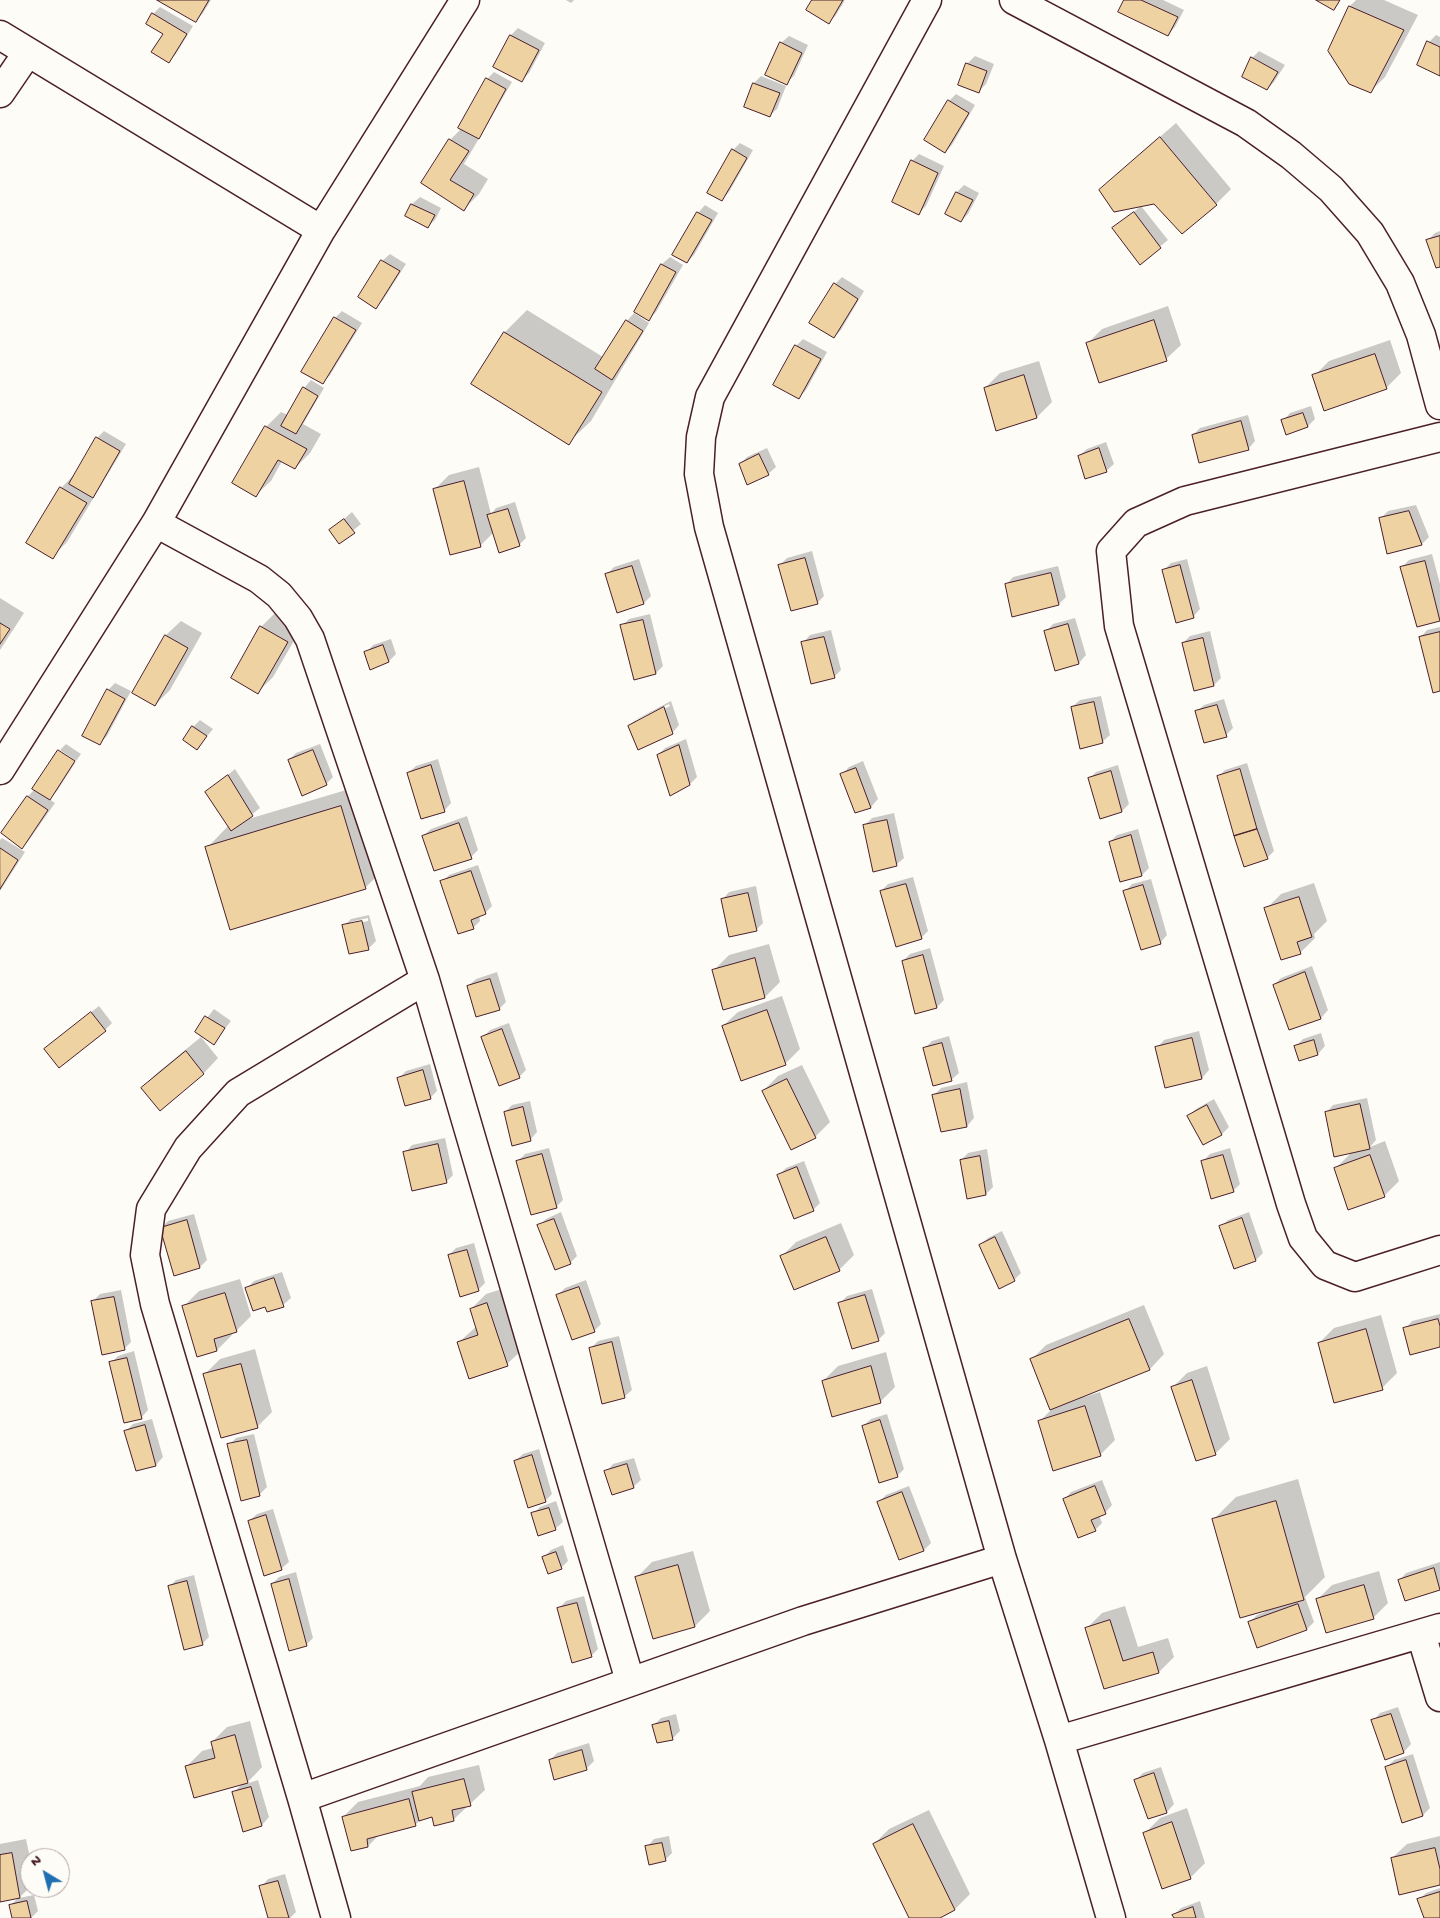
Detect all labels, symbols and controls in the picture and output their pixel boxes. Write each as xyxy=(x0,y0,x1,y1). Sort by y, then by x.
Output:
north arrow xyxy=(20,1848,70,1898)
text: N xyxy=(28,1852,45,1871)

